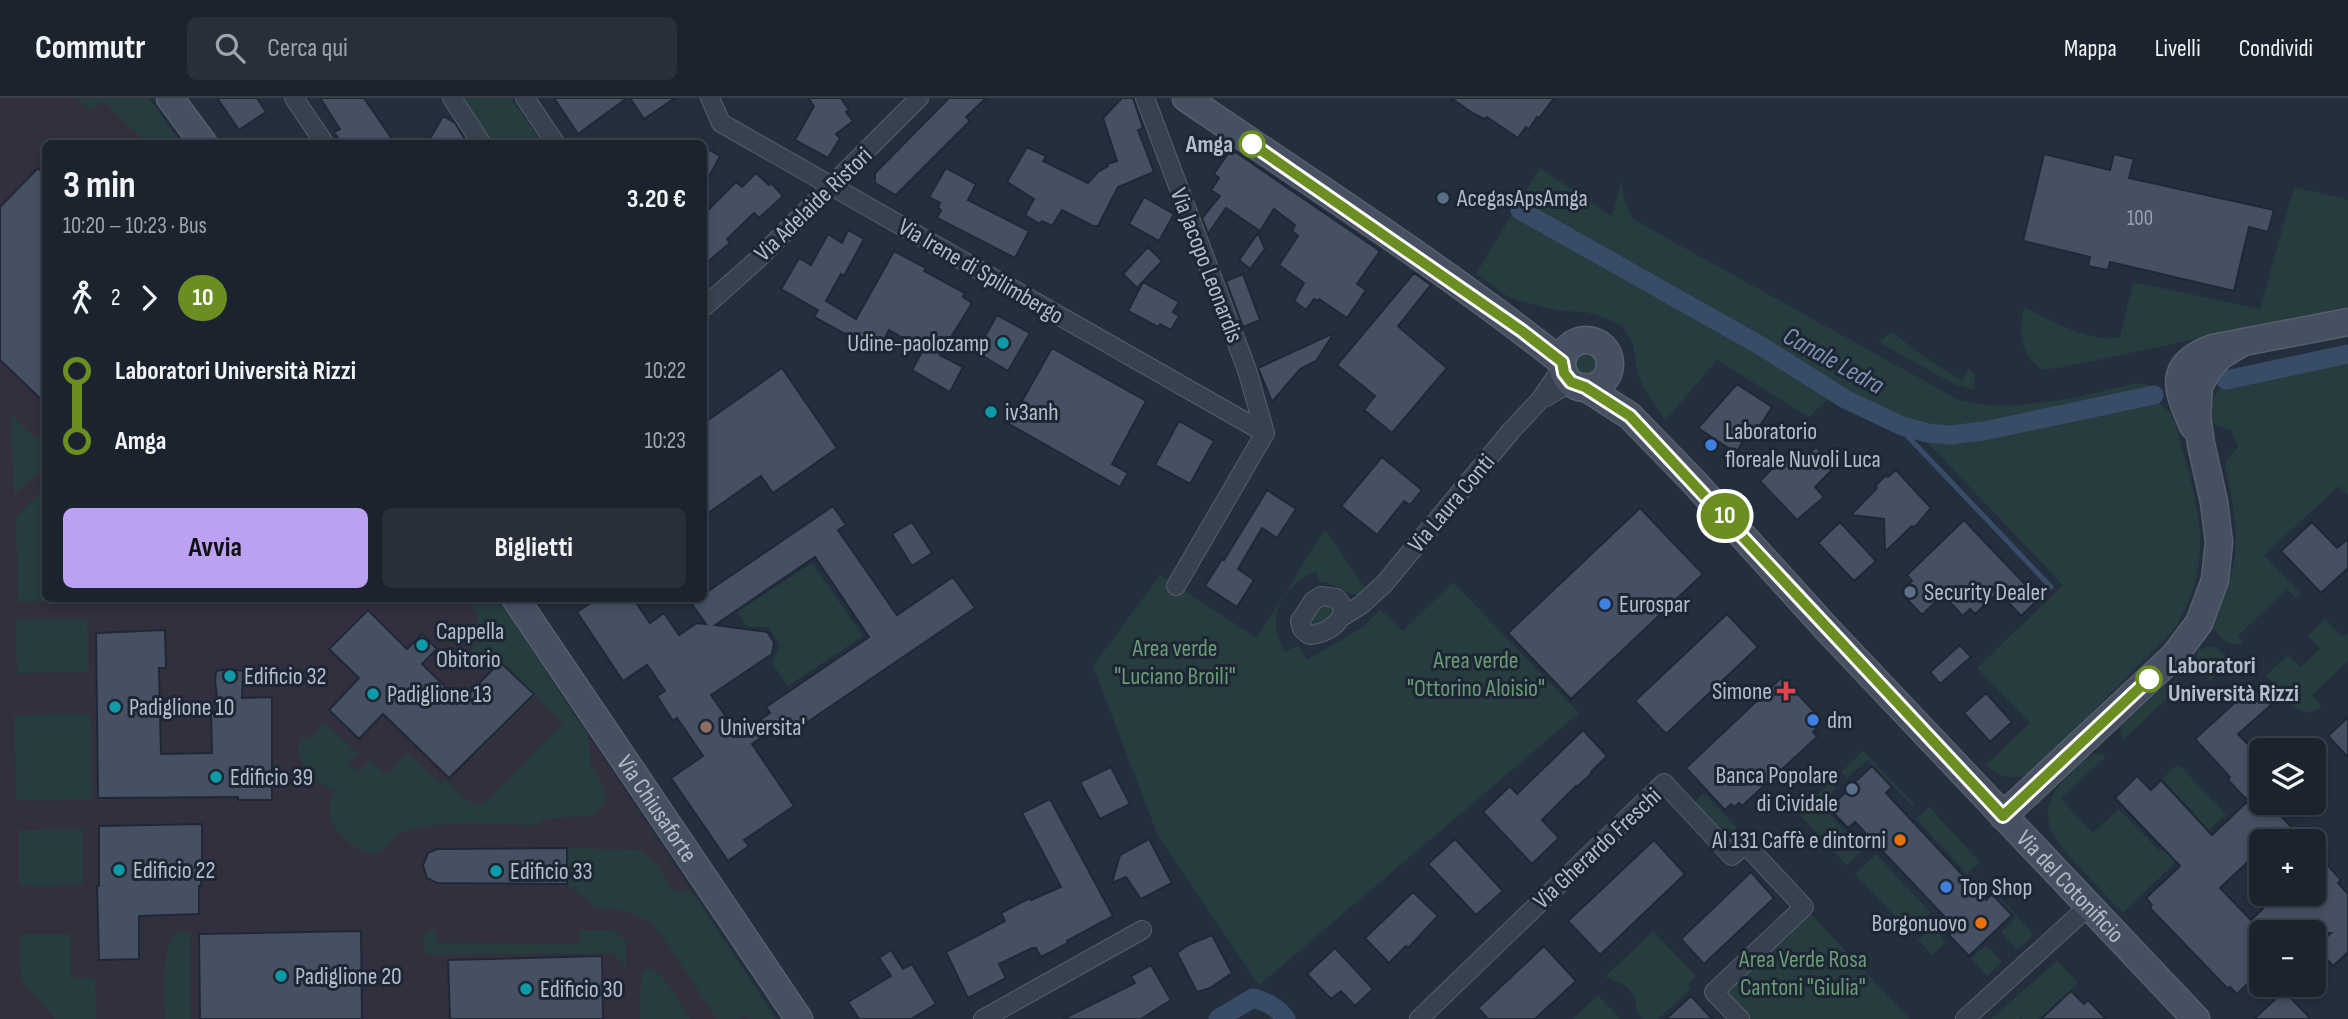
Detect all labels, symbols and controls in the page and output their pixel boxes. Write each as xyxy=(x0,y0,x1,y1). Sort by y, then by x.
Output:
search box xyxy=(187,17,677,80)
text: Commutr xyxy=(35,28,145,68)
icon: search xyxy=(211,29,249,67)
text: Cerca qui xyxy=(267,33,348,64)
text: Mappa xyxy=(2064,34,2117,63)
text: Livelli xyxy=(2155,34,2201,63)
text: Condividi xyxy=(2239,34,2313,63)
place label: Amga xyxy=(1185,130,1233,159)
marker: Amga xyxy=(1239,131,1265,157)
street label: Via Adelaide Ristori xyxy=(749,141,878,268)
text: 3 min xyxy=(63,163,136,208)
text: 3.20 € xyxy=(627,184,686,215)
street label: Via Jacopo Leonardis xyxy=(1164,184,1249,346)
place label: AcegasApsAmga xyxy=(1456,184,1588,213)
marker: AcegasApsAmga xyxy=(1435,190,1451,206)
house number: 100 xyxy=(2127,206,2153,231)
text: 10:20 – 10:23 · Bus xyxy=(63,212,207,240)
street label: Via Irene di Spilimbergo xyxy=(893,212,1069,331)
icon: walk xyxy=(63,279,101,317)
icon: forward xyxy=(130,279,168,317)
text: 10 xyxy=(192,283,213,312)
text: 2 xyxy=(111,284,120,312)
water label: Canale Ledra xyxy=(1777,321,1889,402)
place label: Udine-paolozamp xyxy=(847,329,989,358)
marker: Udine-paolozamp xyxy=(995,335,1011,351)
text: Laboratori Università Rizzi xyxy=(115,356,356,387)
text: 10:22 xyxy=(645,357,686,385)
place label: iv3anh xyxy=(1005,398,1059,427)
marker: iv3anh xyxy=(983,404,999,420)
place label: Laboratorio floreale Nuvoli Luca xyxy=(1725,417,1881,474)
text: Amga xyxy=(115,426,166,457)
text: 10:23 xyxy=(644,427,686,455)
marker: Laboratorio floreale Nuvoli Luca xyxy=(1703,437,1719,453)
street label: Via Laura Conti xyxy=(1402,448,1501,558)
line badge: 10 xyxy=(1694,493,1756,539)
text: 10 xyxy=(1715,501,1735,530)
button: Avvia xyxy=(63,508,368,588)
button: Biglietti xyxy=(382,508,686,588)
place label: Security Dealer xyxy=(1924,578,2047,607)
marker: Security Dealer xyxy=(1902,584,1918,600)
place label: Eurospar xyxy=(1619,590,1690,619)
marker: Eurospar xyxy=(1597,596,1613,612)
place label: Cappella Obitorio xyxy=(436,617,504,674)
park label: Area verde "Luciano Broili" xyxy=(1114,634,1236,691)
marker: Cappella Obitorio xyxy=(414,637,430,653)
park label: Area verde "Ottorino Aloisio" xyxy=(1407,646,1545,703)
place label: Laboratori Università Rizzi xyxy=(2168,651,2299,708)
place label: Edificio 32 xyxy=(244,662,327,691)
marker: Laboratori Università Rizzi xyxy=(2136,666,2162,692)
marker: Edificio 32 xyxy=(222,668,238,684)
place label: Simone xyxy=(1712,677,1772,706)
place label: Padiglione 13 xyxy=(387,680,492,709)
marker: Simone xyxy=(1778,683,1794,699)
marker: Padiglione 13 xyxy=(365,686,381,702)
place label: Padiglione 10 xyxy=(129,693,234,722)
marker: Padiglione 10 xyxy=(107,699,123,715)
place label: dm xyxy=(1827,706,1852,735)
marker: dm xyxy=(1805,712,1821,728)
place label: Universita' xyxy=(720,713,805,742)
marker: Universita' xyxy=(698,719,714,735)
map controls xyxy=(2249,738,2326,997)
button: layers xyxy=(2249,738,2326,815)
street label: Via Chiusaforte xyxy=(610,750,703,868)
place label: Banca Popolare di Cividale xyxy=(1716,761,1838,818)
place label: Edificio 39 xyxy=(230,763,313,792)
marker: Edificio 39 xyxy=(208,769,224,785)
marker: Banca Popolare di Cividale xyxy=(1844,781,1860,797)
street label: Via Gherardo Freschi xyxy=(1527,782,1667,915)
street label: Via del Cotonificio xyxy=(2010,824,2130,949)
place label: Al 131 Caffè e dintorni xyxy=(1711,826,1886,855)
button: + xyxy=(2249,829,2326,906)
marker: Al 131 Caffè e dintorni xyxy=(1892,832,1908,848)
place label: Edificio 22 xyxy=(133,856,215,885)
place label: Edificio 33 xyxy=(510,857,593,886)
marker: Edificio 22 xyxy=(111,862,127,878)
marker: Edificio 33 xyxy=(488,863,504,879)
place label: Top Shop xyxy=(1960,873,2032,902)
marker: Top Shop xyxy=(1938,879,1954,895)
place label: Borgonuovo xyxy=(1872,909,1967,938)
marker: Borgonuovo xyxy=(1973,915,1989,931)
button: − xyxy=(2249,920,2326,997)
park label: Area Verde Rosa Cantoni "Giulia" xyxy=(1738,945,1867,1002)
place label: Padiglione 20 xyxy=(295,962,402,991)
marker: Padiglione 20 xyxy=(273,968,289,984)
place label: Edificio 30 xyxy=(540,975,623,1004)
marker: Edificio 30 xyxy=(518,981,534,997)

